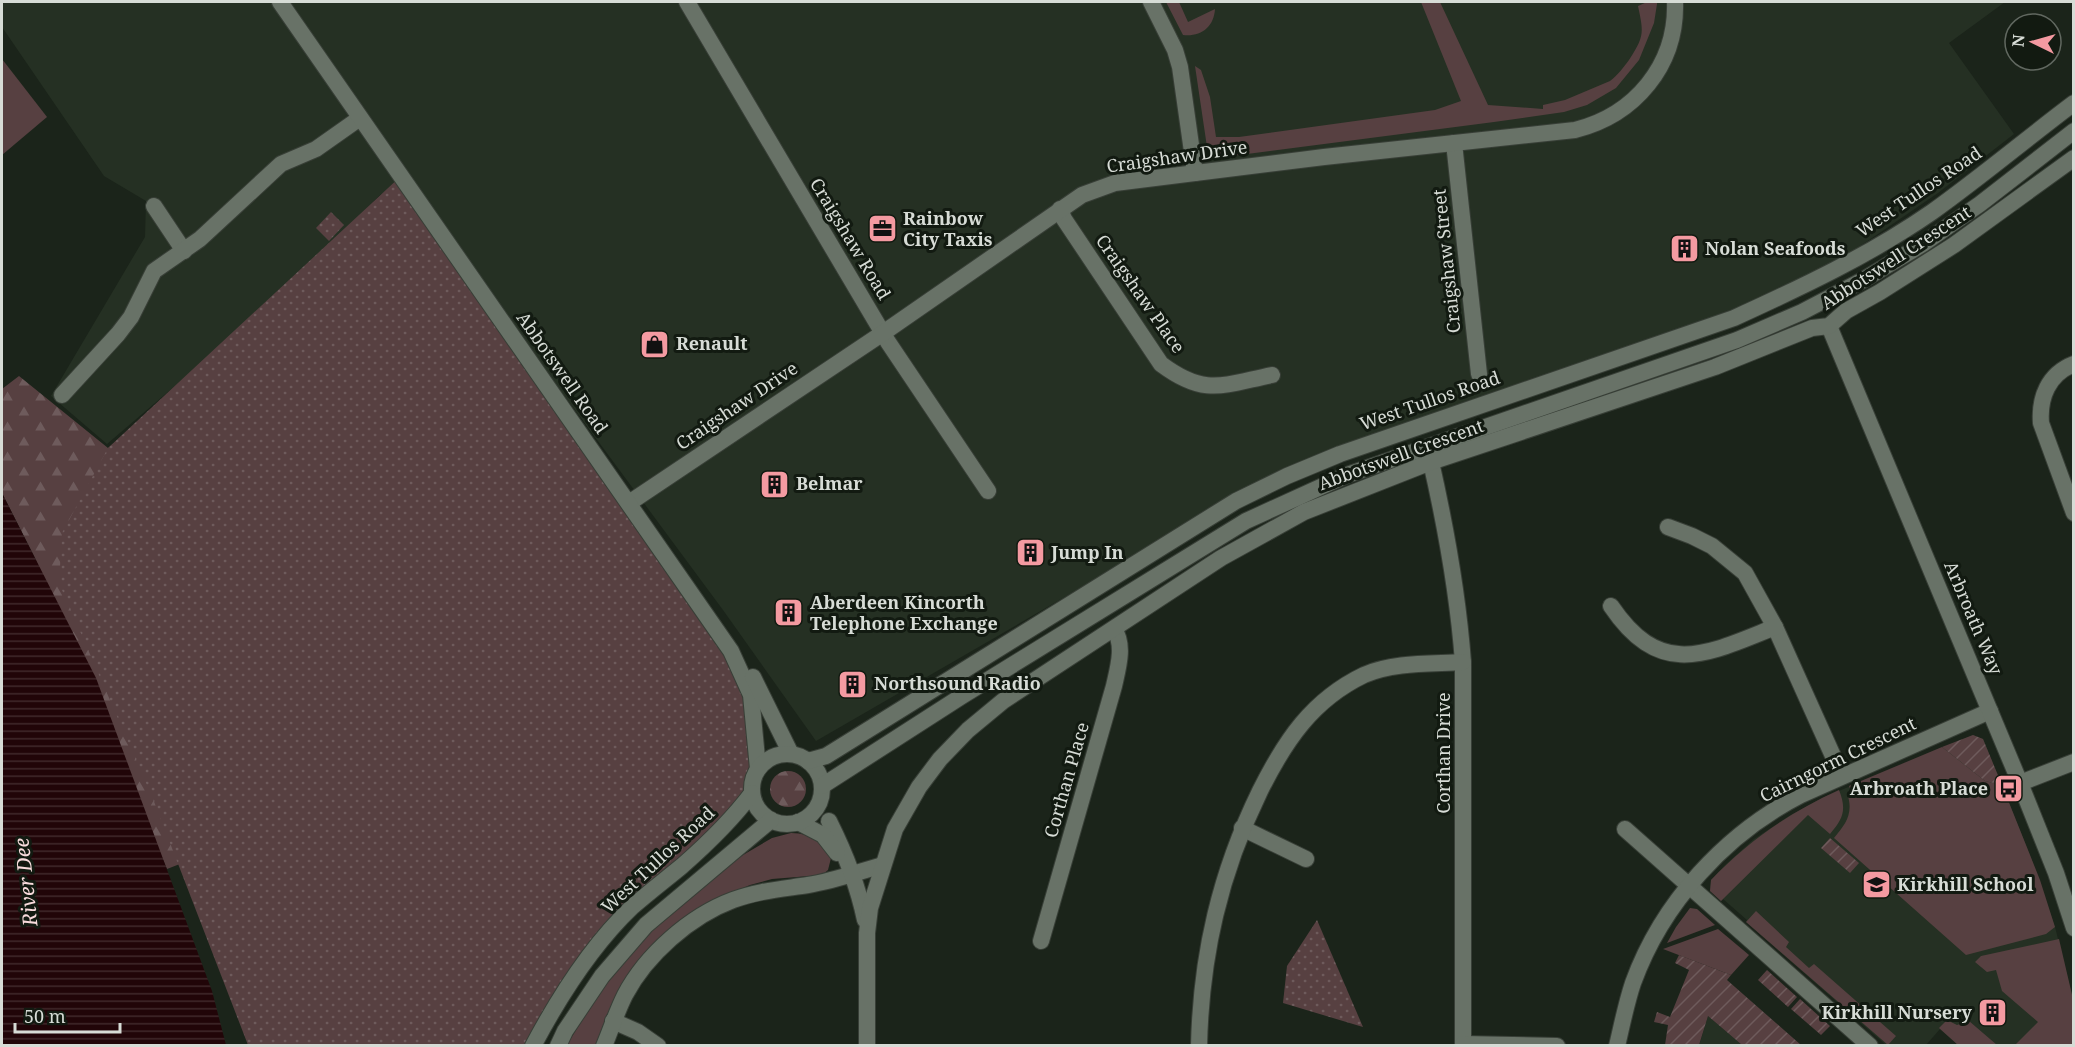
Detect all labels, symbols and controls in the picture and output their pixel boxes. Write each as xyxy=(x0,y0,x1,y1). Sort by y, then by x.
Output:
north arrow xyxy=(2003,12,2063,72)
text: N xyxy=(2007,33,2030,48)
street label: Craigshaw Drive xyxy=(1105,134,1249,178)
street label: West Tullos Road xyxy=(1851,140,1986,242)
street label: Craigshaw Road xyxy=(805,173,897,304)
street label: Craigshaw Street xyxy=(1427,188,1466,334)
street label: Abbotswell Crescent xyxy=(1816,200,1975,315)
place label: Rainbow City Taxis xyxy=(903,206,993,251)
office icon: Rainbow City Taxis xyxy=(866,213,898,245)
street label: Craigshaw Place xyxy=(1091,229,1191,358)
building icon: Nolan Seafoods xyxy=(1668,233,1700,265)
place label: Nolan Seafoods xyxy=(1705,236,1846,260)
street label: Abbotswell Road xyxy=(512,307,614,438)
shop icon: Renault xyxy=(639,328,671,360)
place label: Renault xyxy=(676,331,748,355)
street label: Craigshaw Drive xyxy=(671,356,802,455)
street label: West Tullos Road xyxy=(1356,365,1503,435)
street label: Abbotswell Crescent xyxy=(1315,413,1487,495)
building icon: Belmar xyxy=(759,468,791,500)
place label: Belmar xyxy=(796,471,863,495)
building icon: Jump In xyxy=(1014,537,1046,569)
place label: Jump In xyxy=(1050,540,1123,564)
street label: Arbroath Way xyxy=(1939,557,2009,679)
place label: Aberdeen Kincorth Telephone Exchange xyxy=(810,590,998,635)
building icon: Aberdeen Kincorth Telephone Exchange xyxy=(773,597,805,629)
building icon: Northsound Radio xyxy=(837,668,869,700)
place label: Northsound Radio xyxy=(874,671,1041,695)
street label: Corthan Drive xyxy=(1431,692,1455,814)
street label: Cairngorm Crescent xyxy=(1755,711,1920,807)
street label: Corthan Place xyxy=(1038,719,1094,840)
bus stop icon: Arbroath Place xyxy=(1993,773,2025,805)
place label: Arbroath Place xyxy=(1850,776,1988,800)
street label: West Tullos Road xyxy=(595,800,719,918)
water label: River Dee xyxy=(7,836,44,929)
school or university icon: Kirkhill School xyxy=(1860,869,1892,901)
place label: Kirkhill School xyxy=(1897,872,2034,896)
scale bar xyxy=(15,996,120,1034)
building icon: Kirkhill Nursery xyxy=(1977,997,2009,1029)
place label: Kirkhill Nursery xyxy=(1821,1000,1973,1024)
text: 50 m xyxy=(24,1004,66,1028)

